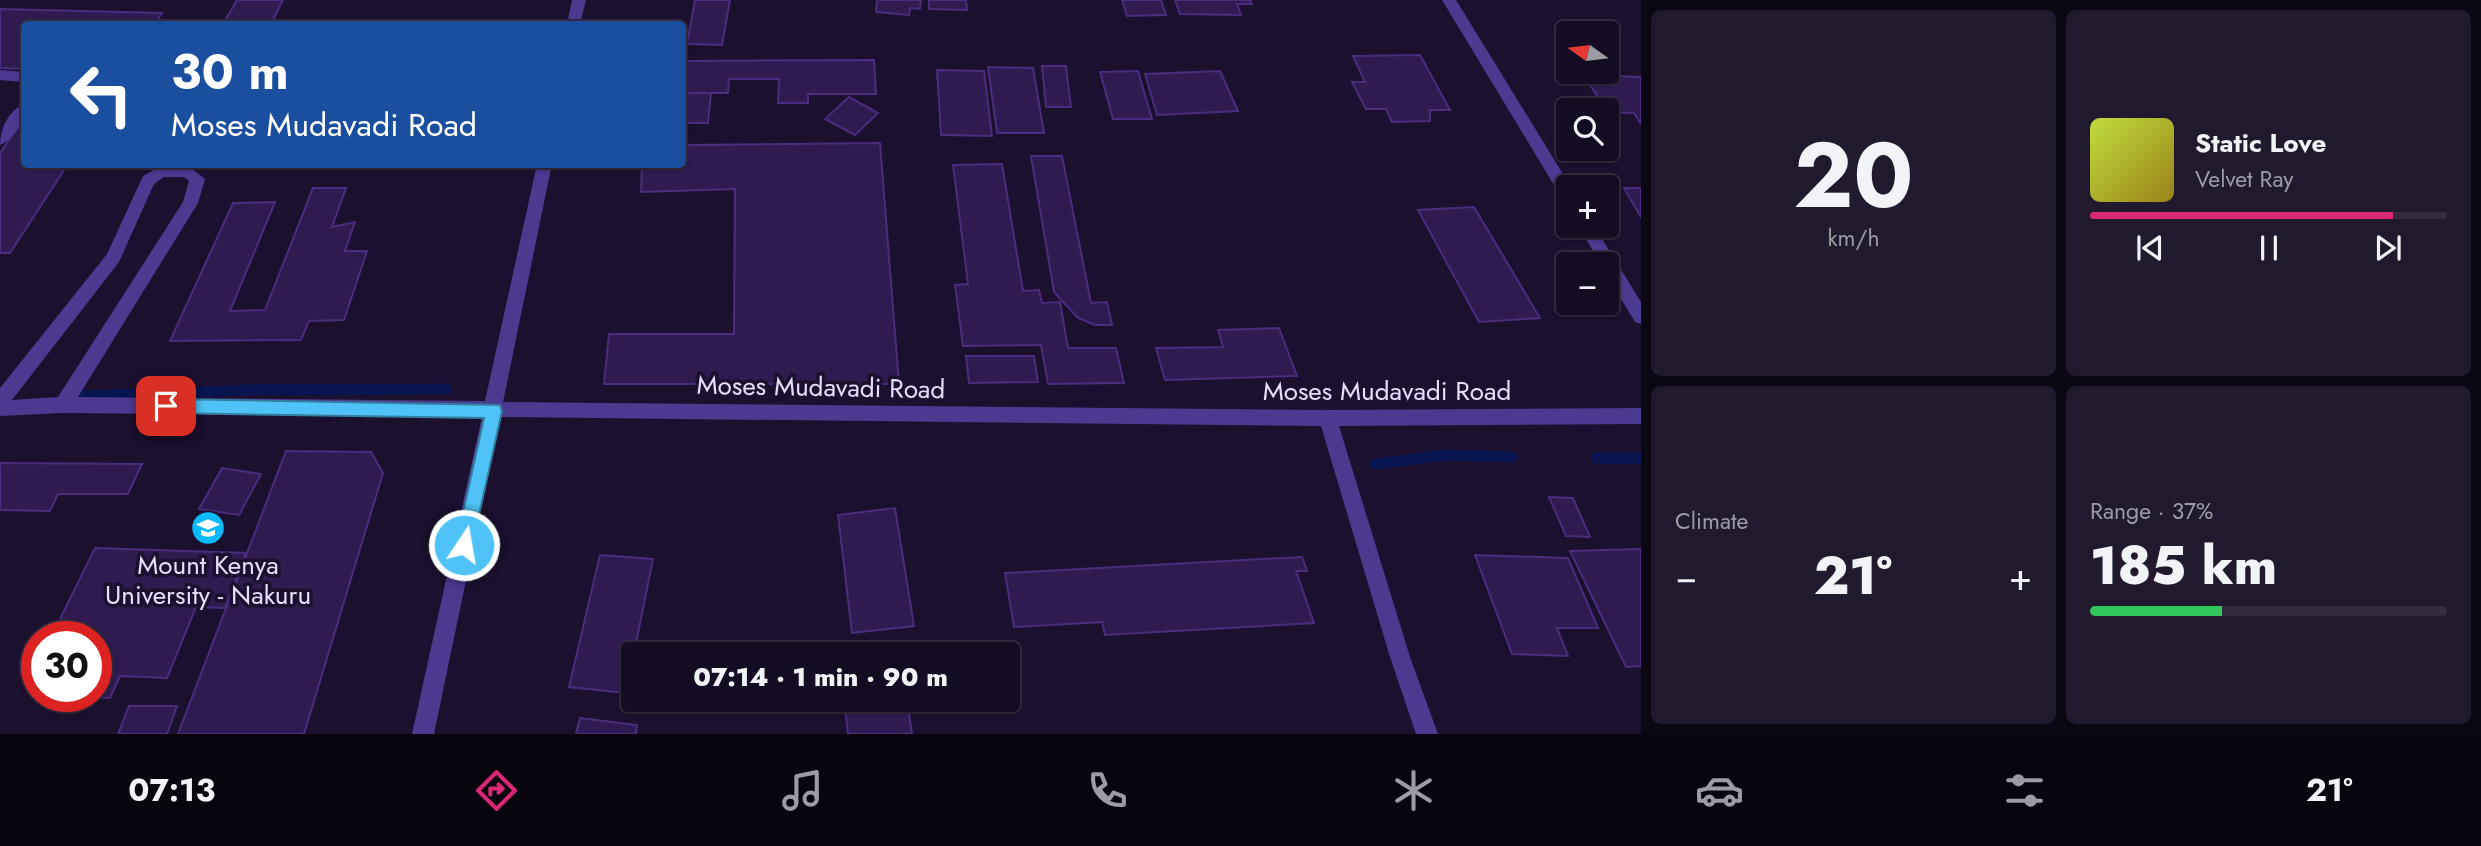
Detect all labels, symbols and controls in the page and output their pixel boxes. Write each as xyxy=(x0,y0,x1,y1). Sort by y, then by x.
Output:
north arrow xyxy=(1556,21,1619,84)
map controls xyxy=(1556,21,1619,315)
text: 30 m xyxy=(171,37,289,107)
icon: left xyxy=(56,49,147,140)
button: search xyxy=(1556,98,1619,161)
text: Moses Mudavadi Road xyxy=(171,102,477,148)
text: 20 xyxy=(1794,110,1913,241)
text: Static Love xyxy=(2195,124,2327,162)
text: Velvet Ray xyxy=(2195,162,2293,196)
button: + xyxy=(1556,175,1619,238)
text: km/h xyxy=(1828,221,1879,255)
icon: previous xyxy=(2131,229,2169,267)
icon: pause xyxy=(2250,229,2288,267)
icon: next xyxy=(2369,229,2407,267)
button: − xyxy=(1556,252,1619,315)
street label: Moses Mudavadi Road xyxy=(696,366,946,408)
street label: Moses Mudavadi Road xyxy=(1263,372,1511,410)
pin xyxy=(136,376,196,436)
icon: arrive xyxy=(147,387,185,425)
text: Range · 37% xyxy=(2090,494,2213,528)
text: Climate xyxy=(1675,504,1748,538)
position arrow xyxy=(427,508,501,582)
school or university icon: Mount Kenya University - Nakuru xyxy=(189,509,227,547)
text: 185 km xyxy=(2090,528,2277,604)
text: 21° xyxy=(1814,538,1892,614)
place label: Mount Kenya University - Nakuru xyxy=(105,546,311,614)
text: − xyxy=(1675,549,1697,604)
text: + xyxy=(2009,549,2032,604)
speed limit sign: 30 xyxy=(21,621,112,712)
text: 07:14 · 1 min · 90 m xyxy=(693,658,948,696)
icon: directions xyxy=(472,766,521,815)
icon: music xyxy=(778,766,827,815)
icon: phone xyxy=(1083,766,1132,815)
icon: climate xyxy=(1389,766,1438,815)
icon: car xyxy=(1695,766,1744,815)
icon: filters xyxy=(2000,766,2049,815)
text: 07:13 xyxy=(128,767,215,813)
text: 21° xyxy=(2306,767,2353,813)

